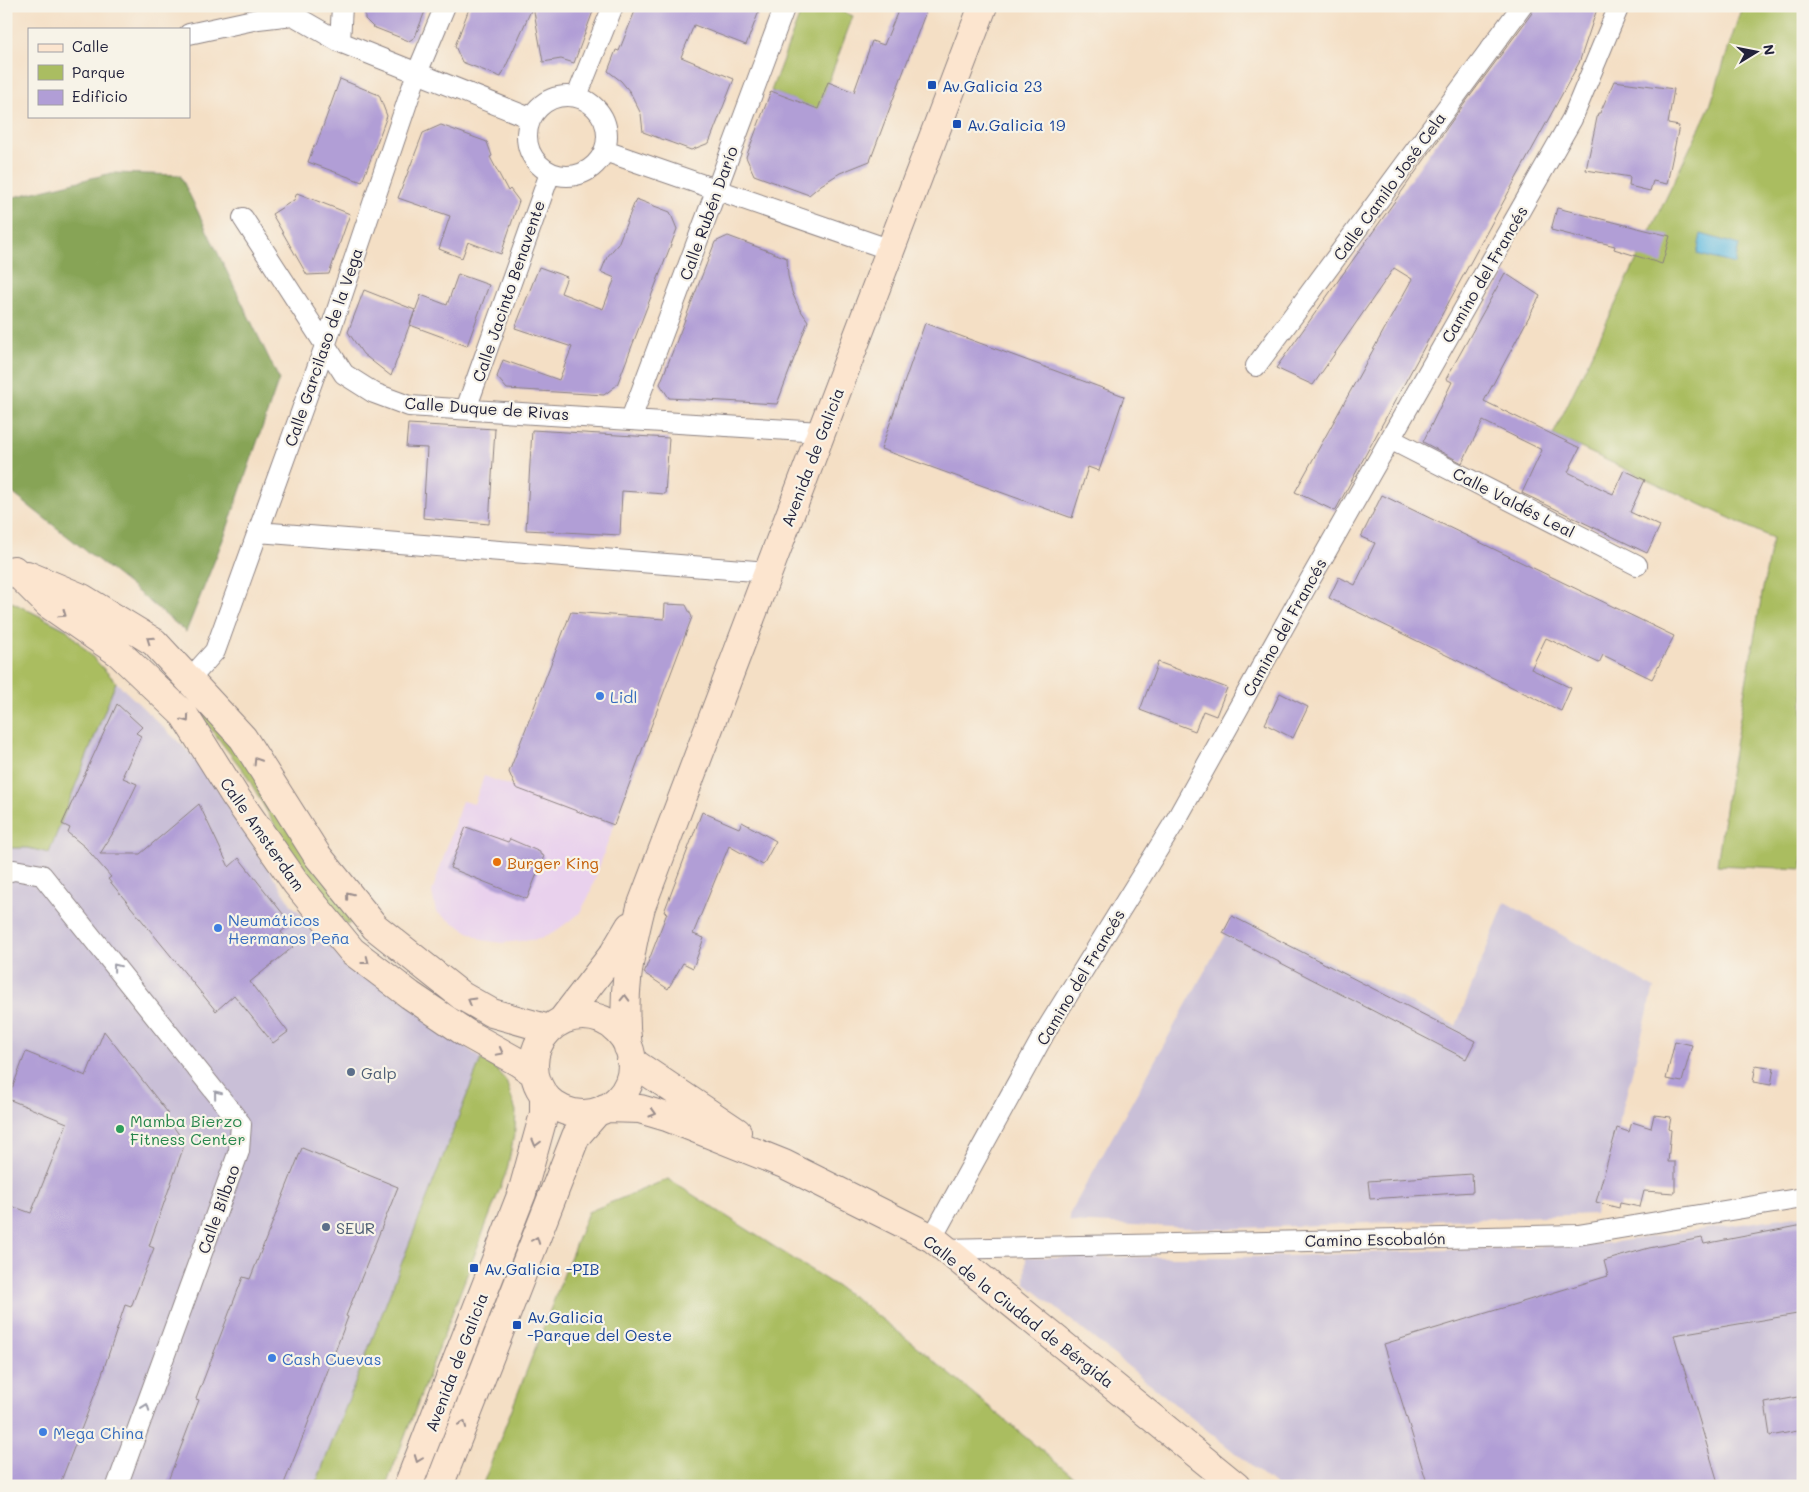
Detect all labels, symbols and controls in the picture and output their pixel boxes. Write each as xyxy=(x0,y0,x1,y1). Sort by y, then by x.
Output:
legend xyxy=(28,28,190,118)
north arrow xyxy=(1732,28,1782,78)
text: Calle xyxy=(72,36,109,56)
text: N xyxy=(1759,43,1780,57)
text: Parque xyxy=(72,62,125,82)
place label: Av.Galicia 23 xyxy=(942,75,1042,96)
marker: Av.Galicia 23 xyxy=(926,79,938,91)
text: Edificio xyxy=(72,86,128,106)
street label: Calle Camilo José Cela xyxy=(1328,108,1450,264)
place label: Av.Galicia 19 xyxy=(967,114,1065,135)
marker: Av.Galicia 19 xyxy=(951,118,963,130)
street label: Calle Rubén Darío xyxy=(674,143,742,283)
street label: Calle Jacinto Benavente xyxy=(467,197,549,385)
street label: Camino del Francés xyxy=(1436,202,1532,346)
street label: Calle Garcilaso de la Vega xyxy=(279,245,367,449)
street label: Avenida de Galicia xyxy=(776,385,848,529)
street label: Calle Duque de Rivas xyxy=(404,392,570,424)
street label: Calle Valdés Leal xyxy=(1449,462,1579,542)
street label: Camino del Francés xyxy=(1237,554,1331,700)
one-way arrow xyxy=(57,608,67,617)
one-way arrow xyxy=(146,637,156,646)
place label: Lidl xyxy=(610,686,637,707)
marker: Lidl xyxy=(594,690,606,702)
one-way arrow xyxy=(180,713,188,722)
one-way arrow xyxy=(254,757,263,767)
street label: Calle Amsterdam xyxy=(216,773,310,895)
place label: Burger King xyxy=(507,852,599,873)
marker: Burger King xyxy=(491,856,503,868)
one-way arrow xyxy=(346,892,354,901)
street label: Camino del Francés xyxy=(1031,905,1129,1049)
place label: Neumáticos Hermanos Peña xyxy=(228,909,350,948)
marker: Neumáticos Hermanos Peña xyxy=(212,922,224,934)
one-way arrow xyxy=(360,955,370,964)
one-way arrow xyxy=(113,964,121,973)
one-way arrow xyxy=(620,994,630,1002)
one-way arrow xyxy=(467,997,476,1007)
one-way arrow xyxy=(495,1046,504,1056)
place label: Galp xyxy=(361,1062,397,1083)
marker: Galp xyxy=(345,1066,357,1078)
one-way arrow xyxy=(214,1091,222,1100)
one-way arrow xyxy=(649,1107,657,1117)
place label: Mamba Bierzo Fitness Center xyxy=(130,1110,246,1149)
marker: Mamba Bierzo Fitness Center xyxy=(114,1123,126,1135)
one-way arrow xyxy=(531,1138,541,1147)
street label: Calle Bilbao xyxy=(192,1162,244,1256)
place label: SEUR xyxy=(336,1217,375,1238)
marker: SEUR xyxy=(320,1221,332,1233)
street label: Camino Escobalón xyxy=(1304,1227,1446,1251)
street label: Calle de la Ciudad de Bérgida xyxy=(919,1230,1119,1392)
one-way arrow xyxy=(530,1237,540,1245)
place label: Av.Galicia -PIB xyxy=(484,1258,599,1279)
marker: Av.Galicia -PIB xyxy=(468,1262,480,1274)
street label: Avenida de Galicia xyxy=(420,1290,492,1434)
place label: Av.Galicia -Parque del Oeste xyxy=(527,1306,672,1345)
marker: Av.Galicia -Parque del Oeste xyxy=(511,1319,523,1331)
place label: Cash Cuevas xyxy=(282,1348,382,1369)
marker: Cash Cuevas xyxy=(266,1352,278,1364)
one-way arrow xyxy=(140,1403,150,1412)
one-way arrow xyxy=(457,1420,468,1429)
place label: Mega China xyxy=(53,1422,144,1443)
marker: Mega China xyxy=(37,1426,49,1438)
one-way arrow xyxy=(414,1454,424,1463)

